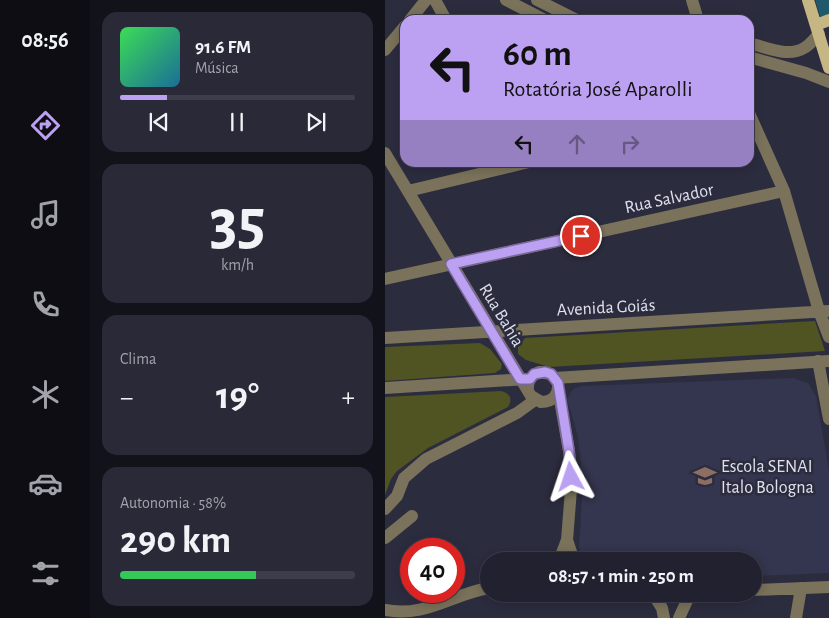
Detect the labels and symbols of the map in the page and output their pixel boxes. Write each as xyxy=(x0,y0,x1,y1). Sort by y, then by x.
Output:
street label: Rua Salvador xyxy=(623,181,715,217)
pin xyxy=(560,215,602,257)
street label: Rua Bahia xyxy=(475,281,527,350)
street label: Avenida Goiás xyxy=(556,296,656,320)
position arrow xyxy=(544,450,596,502)
place label: Escola SENAI Italo Bologna xyxy=(721,458,814,497)
school or university icon: Escola SENAI Italo Bologna xyxy=(692,463,718,489)
speed limit sign: 40 xyxy=(400,538,465,603)

